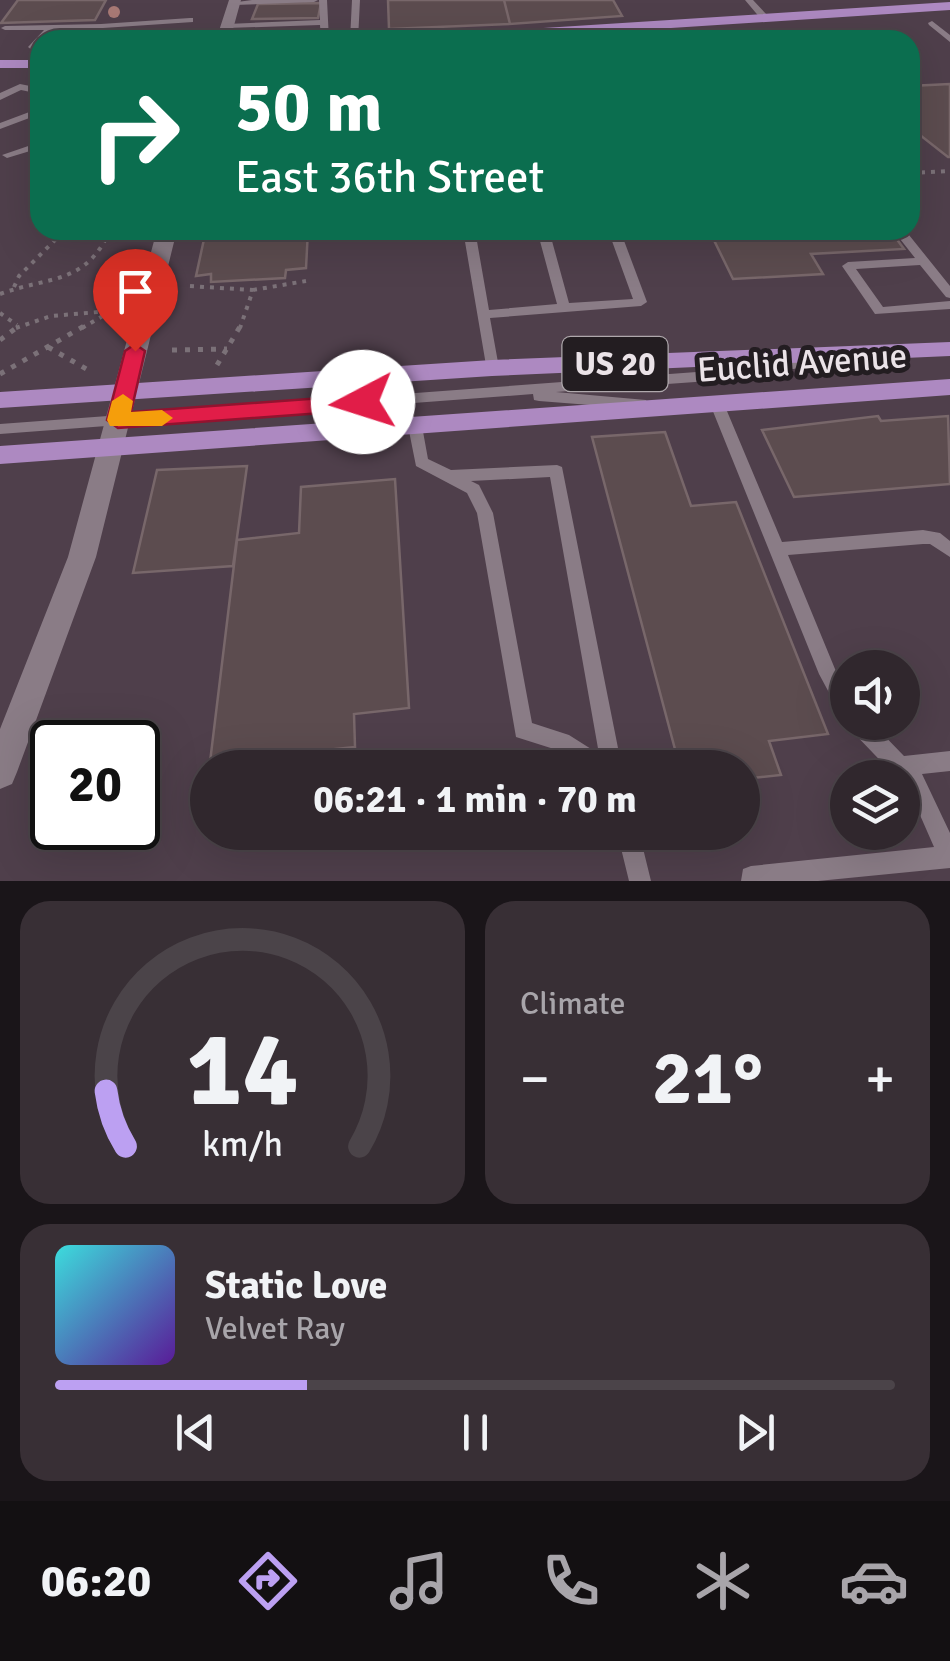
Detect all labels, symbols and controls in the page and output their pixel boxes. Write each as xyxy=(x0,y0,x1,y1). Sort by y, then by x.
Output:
text: 50 m xyxy=(235,64,383,150)
icon: right xyxy=(70,70,200,200)
text: East 36th Street xyxy=(235,150,544,205)
pin xyxy=(93,249,178,352)
icon: arrive xyxy=(108,264,163,319)
street label: Euclid Avenue xyxy=(696,334,908,392)
road number: US 20 xyxy=(562,337,668,391)
position arrow xyxy=(311,350,415,454)
map controls xyxy=(830,650,920,850)
button: sound xyxy=(830,650,920,740)
speed limit sign: 20 xyxy=(30,720,160,850)
button: layers xyxy=(830,760,920,850)
text: 06:21 · 1 min · 70 m xyxy=(313,776,637,823)
text: Climate xyxy=(520,984,626,1023)
text: 14 xyxy=(186,1006,299,1134)
text: 21° xyxy=(652,1032,763,1125)
text: − xyxy=(520,1045,550,1113)
text: + xyxy=(865,1045,895,1113)
text: km/h xyxy=(202,1122,283,1166)
text: Static Love xyxy=(205,1262,387,1309)
text: Velvet Ray xyxy=(205,1309,345,1348)
icon: previous xyxy=(168,1405,223,1460)
icon: pause xyxy=(448,1405,503,1460)
icon: next xyxy=(728,1405,783,1460)
icon: directions xyxy=(233,1546,303,1616)
icon: music xyxy=(384,1546,454,1616)
icon: phone xyxy=(536,1546,606,1616)
icon: climate xyxy=(688,1546,758,1616)
icon: car xyxy=(839,1546,909,1616)
text: 06:20 xyxy=(41,1554,151,1609)

